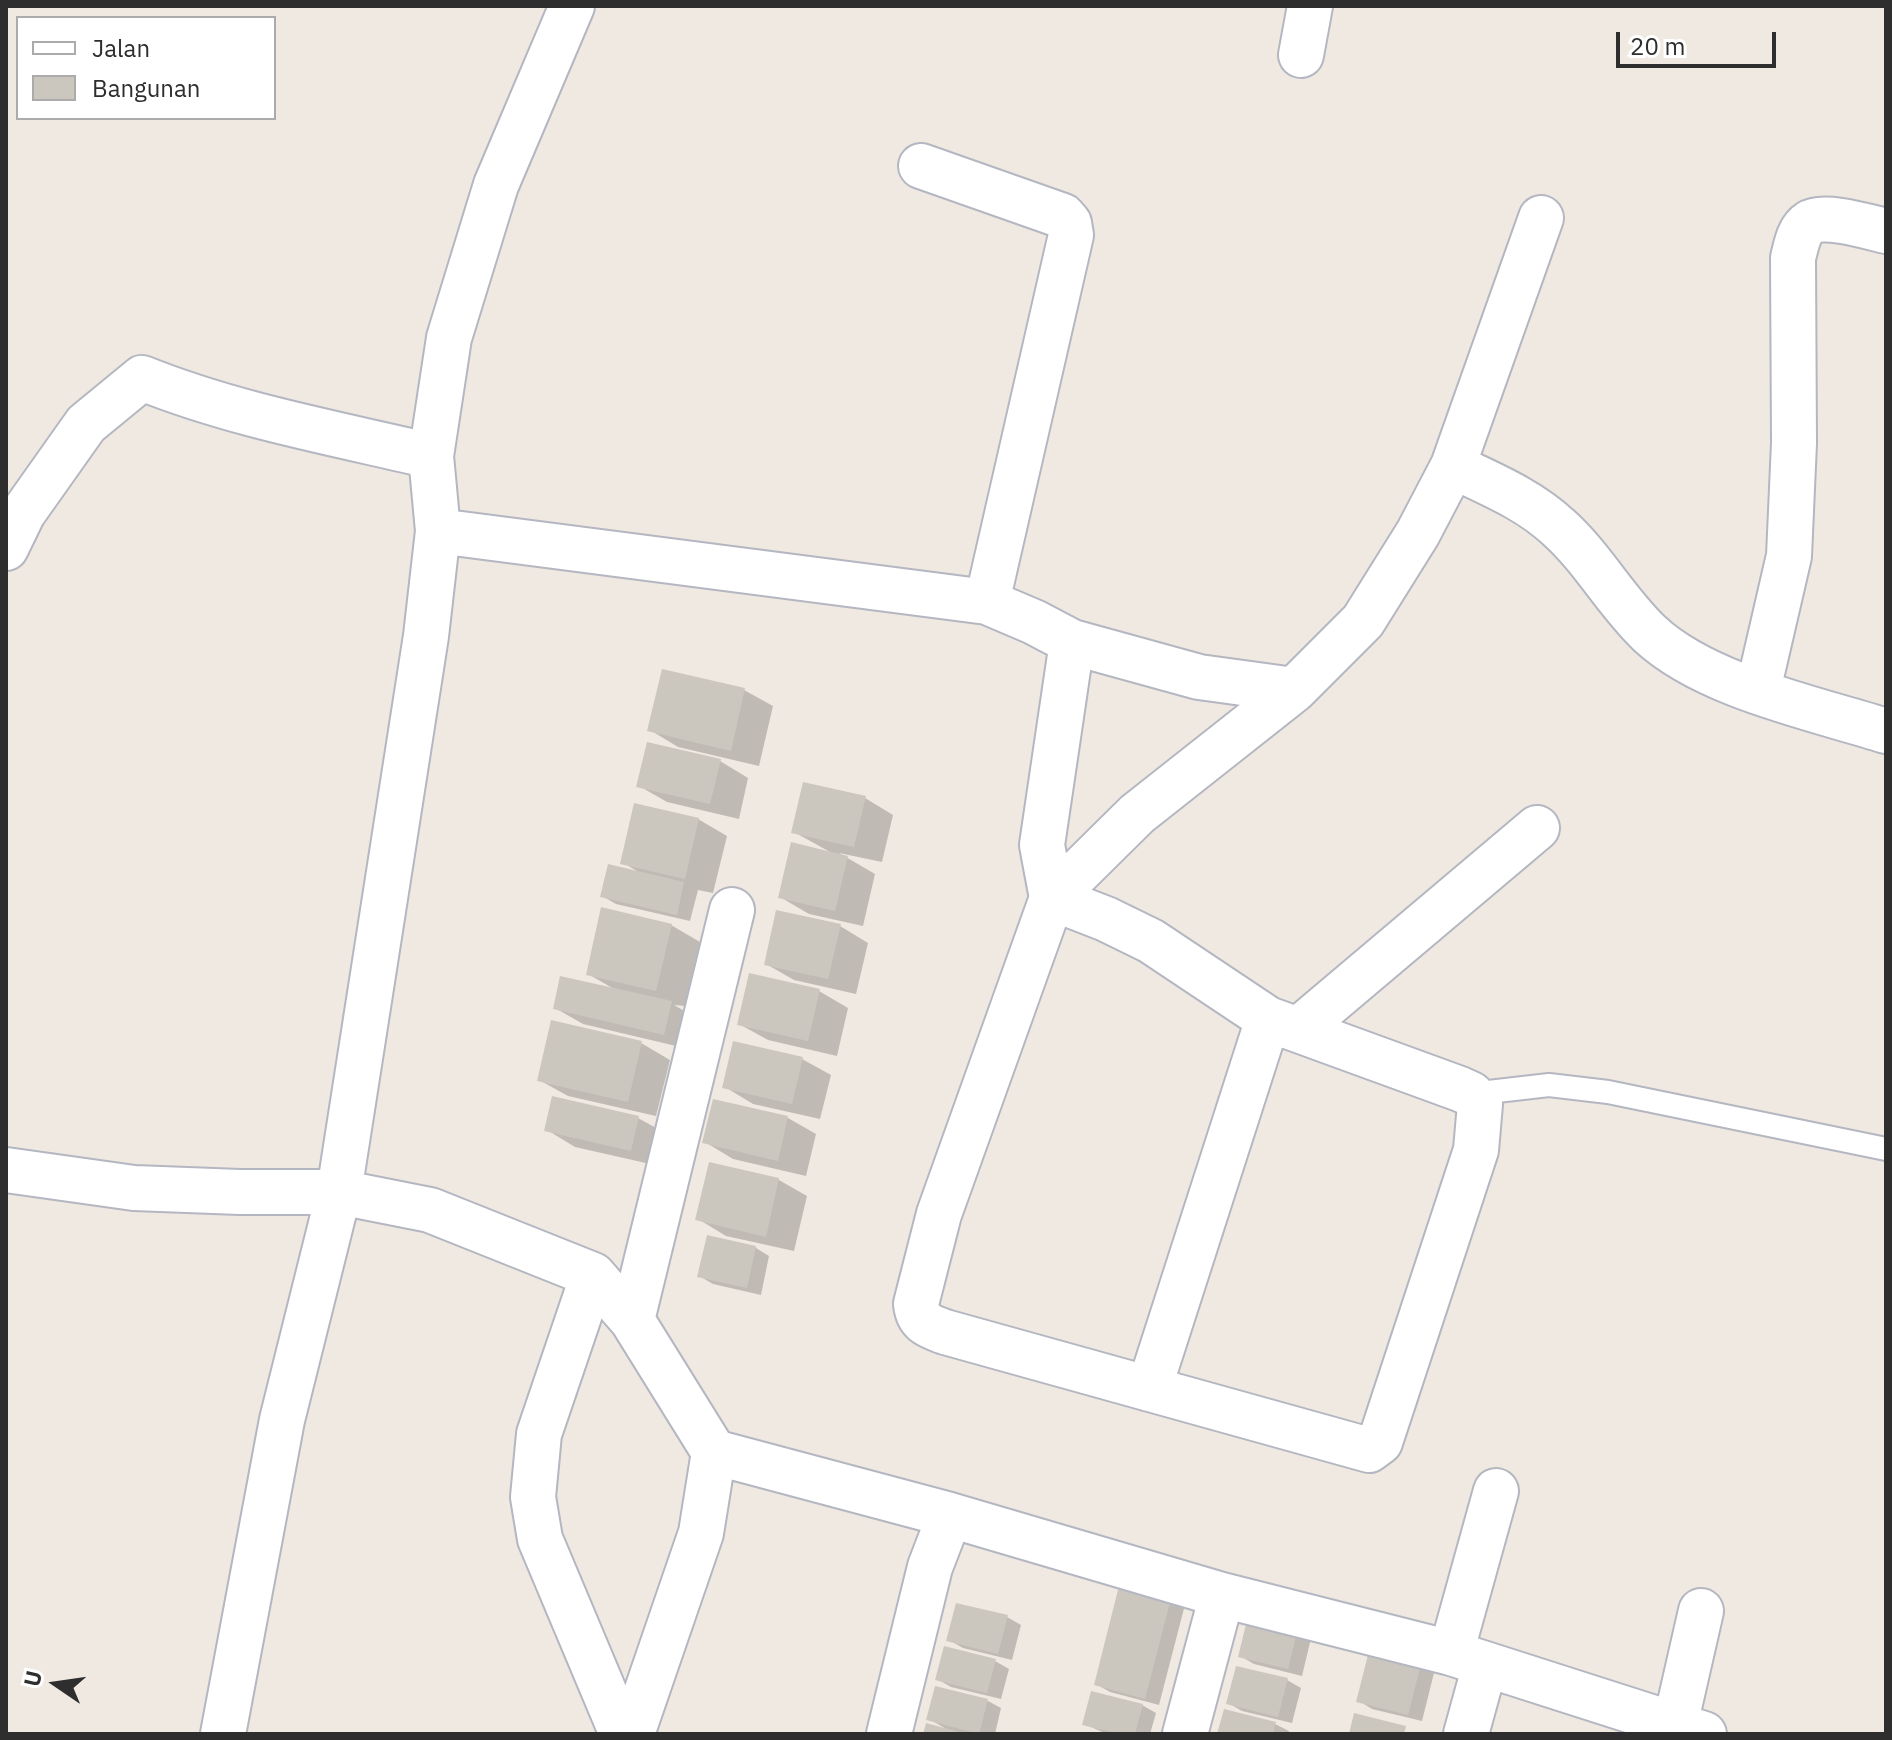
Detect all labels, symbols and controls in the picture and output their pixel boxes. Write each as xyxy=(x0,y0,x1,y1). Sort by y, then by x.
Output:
legend xyxy=(16,16,276,120)
scale bar xyxy=(1620,16,1780,66)
text: 20 m xyxy=(1630,30,1685,62)
text: Jalan xyxy=(92,32,150,64)
text: Bangunan xyxy=(92,72,200,104)
north arrow xyxy=(16,1644,96,1724)
text: U xyxy=(16,1668,48,1689)

